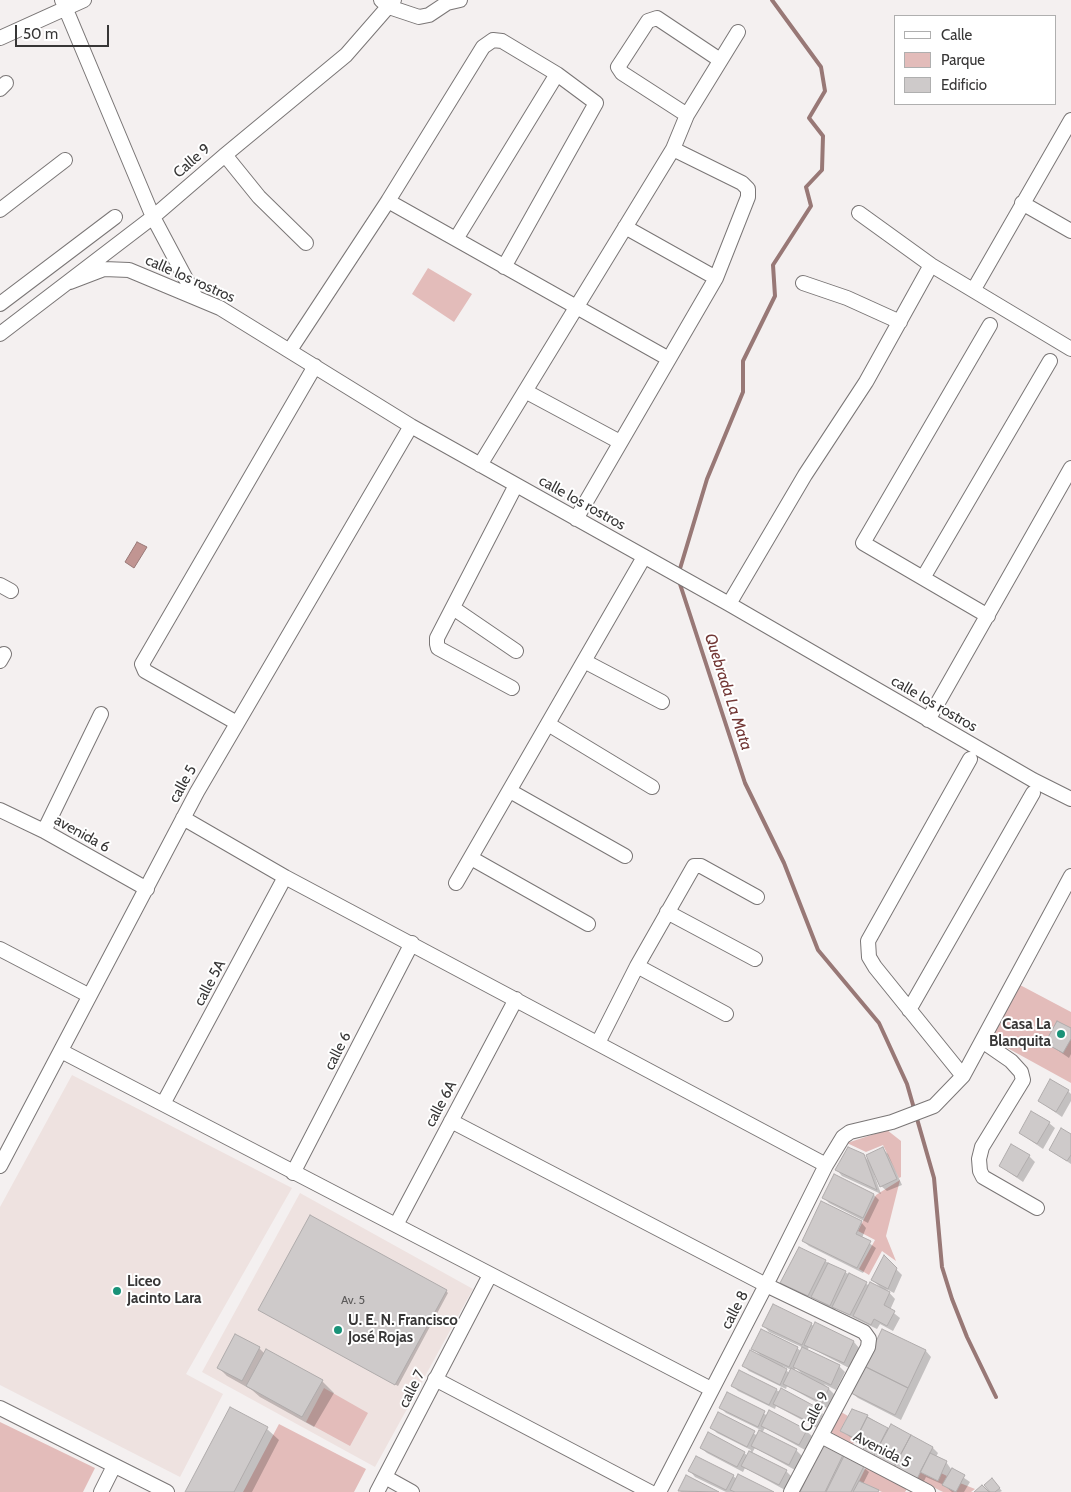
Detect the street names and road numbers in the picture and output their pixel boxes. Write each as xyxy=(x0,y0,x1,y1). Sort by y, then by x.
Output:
street label: Calle 9 xyxy=(170,140,214,182)
street label: calle los rostros xyxy=(142,251,238,307)
street label: calle los rostros xyxy=(535,472,629,534)
street label: calle los rostros xyxy=(888,672,980,736)
street label: calle 5 xyxy=(165,762,201,806)
street label: avenida 6 xyxy=(51,811,113,857)
street label: calle 5A xyxy=(190,957,230,1009)
street label: calle 6 xyxy=(321,1029,355,1073)
street label: calle 6A xyxy=(421,1078,461,1130)
street label: calle 8 xyxy=(717,1288,753,1332)
street label: calle 7 xyxy=(395,1367,429,1411)
street label: Calle 9 xyxy=(797,1389,833,1435)
street label: Avenida 5 xyxy=(850,1428,914,1472)

